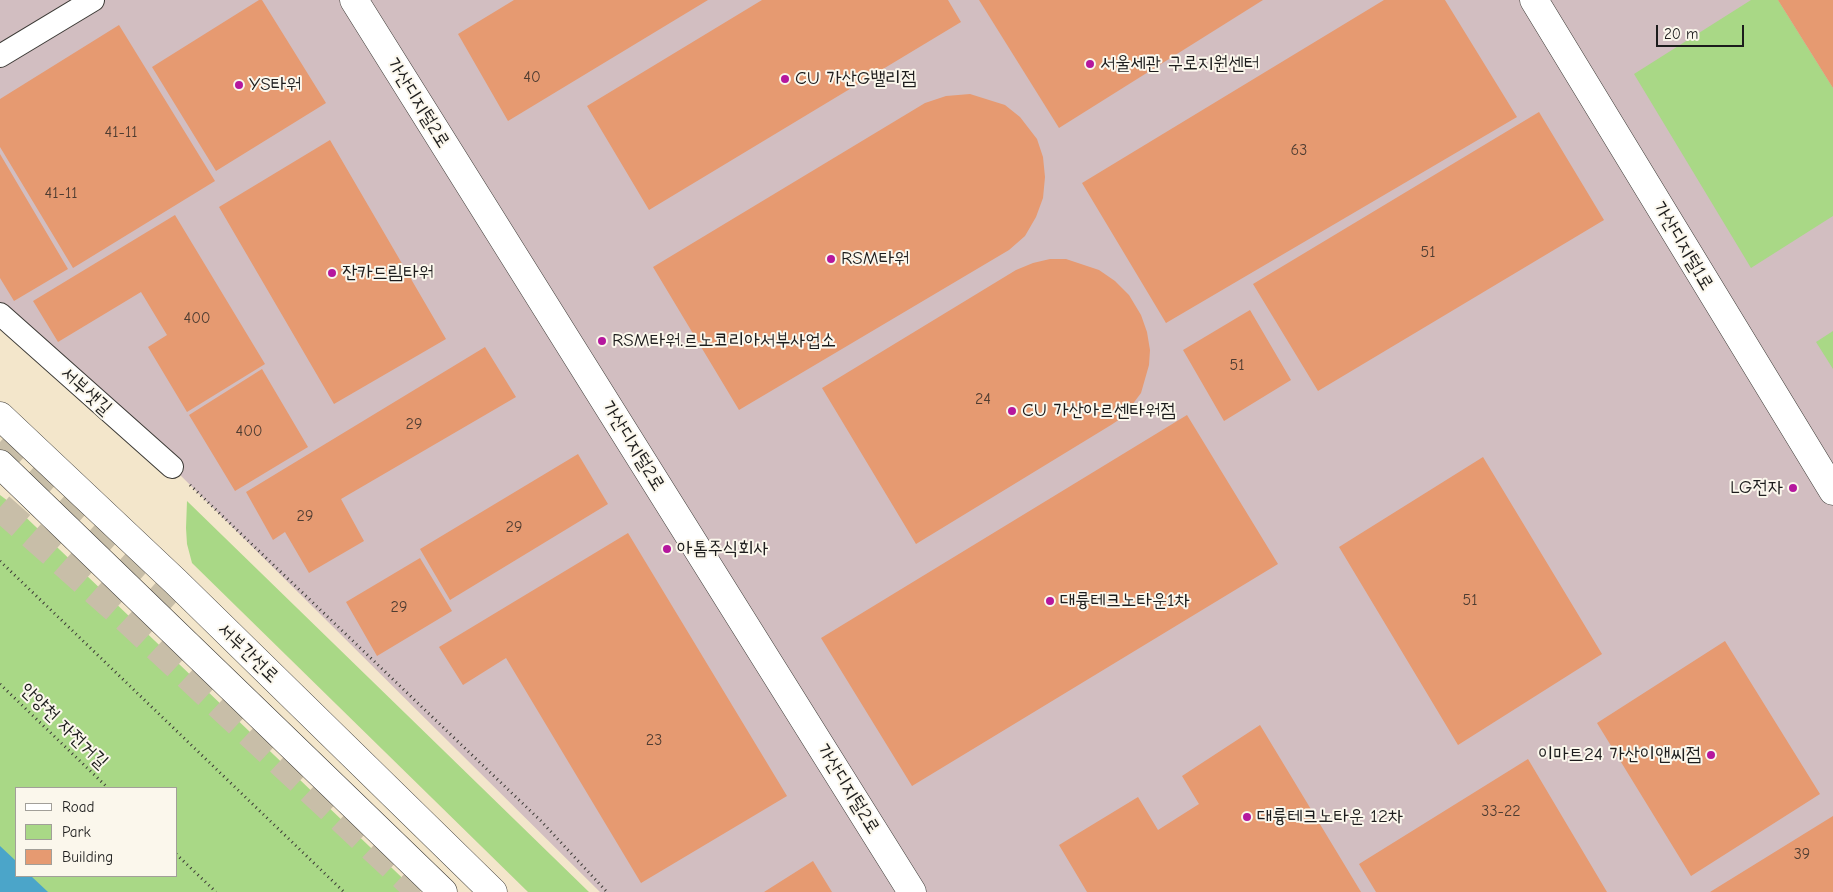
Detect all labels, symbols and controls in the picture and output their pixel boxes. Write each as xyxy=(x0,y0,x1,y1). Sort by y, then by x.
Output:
scale bar xyxy=(1658,15,1746,47)
text: 20 m xyxy=(1664,25,1698,43)
place label: 서울세관 구로지원센터 xyxy=(1100,53,1259,75)
street label: 가산디지털2로 xyxy=(381,54,455,152)
marker: 서울세관 구로지원센터 xyxy=(1084,58,1096,70)
house number: 40 xyxy=(523,67,541,87)
place label: CU 가산G밸리점 xyxy=(795,68,916,90)
marker: CU 가산G밸리점 xyxy=(779,73,791,85)
place label: YS타워 xyxy=(249,74,301,96)
marker: YS타워 xyxy=(233,79,245,91)
house number: 41-11 xyxy=(104,122,138,142)
house number: 63 xyxy=(1291,140,1307,160)
house number: 41-11 xyxy=(44,183,78,203)
street label: 가산디지털1로 xyxy=(1648,198,1718,294)
house number: 51 xyxy=(1420,242,1436,262)
place label: RSM타워 xyxy=(841,248,909,270)
marker: RSM타워 xyxy=(825,253,837,265)
place label: 잔카드림타워 xyxy=(342,262,434,284)
marker: 잔카드림타워 xyxy=(326,267,338,279)
house number: 400 xyxy=(183,308,211,328)
place label: RSM타워.르노코리아서부사업소 xyxy=(612,330,836,352)
marker: RSM타워.르노코리아서부사업소 xyxy=(596,335,608,347)
house number: 51 xyxy=(1229,355,1245,375)
street label: 서부샛길 xyxy=(56,362,116,420)
house number: 24 xyxy=(975,389,991,409)
street label: 가산디지털2로 xyxy=(596,397,670,495)
place label: CU 가산아르센타워점 xyxy=(1022,400,1175,422)
marker: CU 가산아르센타워점 xyxy=(1006,405,1018,417)
house number: 29 xyxy=(406,414,422,434)
house number: 400 xyxy=(235,421,263,441)
place label: LG전자 xyxy=(1730,477,1783,499)
marker: LG전자 xyxy=(1787,482,1799,494)
house number: 29 xyxy=(297,506,313,526)
house number: 29 xyxy=(506,517,522,537)
place label: 아톰주식회사 xyxy=(677,538,769,560)
marker: 아톰주식회사 xyxy=(661,543,673,555)
place label: 대륭테크노타운1차 xyxy=(1060,590,1190,612)
house number: 51 xyxy=(1462,590,1478,610)
marker: 대륭테크노타운1차 xyxy=(1044,595,1056,607)
house number: 29 xyxy=(391,597,407,617)
street label: 서부간선로 xyxy=(213,618,283,688)
street label: 안양천 자전거길 xyxy=(15,678,113,774)
house number: 23 xyxy=(646,730,662,750)
street label: 가산디지털2로 xyxy=(811,740,885,838)
place label: 이마트24 가산이앤씨점 xyxy=(1538,744,1701,766)
marker: 이마트24 가산이앤씨점 xyxy=(1705,749,1717,761)
legend xyxy=(15,787,178,877)
text: Road xyxy=(62,798,94,816)
house number: 33-22 xyxy=(1481,801,1521,821)
place label: 대륭테크노타운 12차 xyxy=(1257,806,1403,828)
marker: 대륭테크노타운 12차 xyxy=(1241,811,1253,823)
text: Park xyxy=(62,823,91,841)
house number: 39 xyxy=(1794,844,1810,864)
text: Building xyxy=(62,848,113,866)

